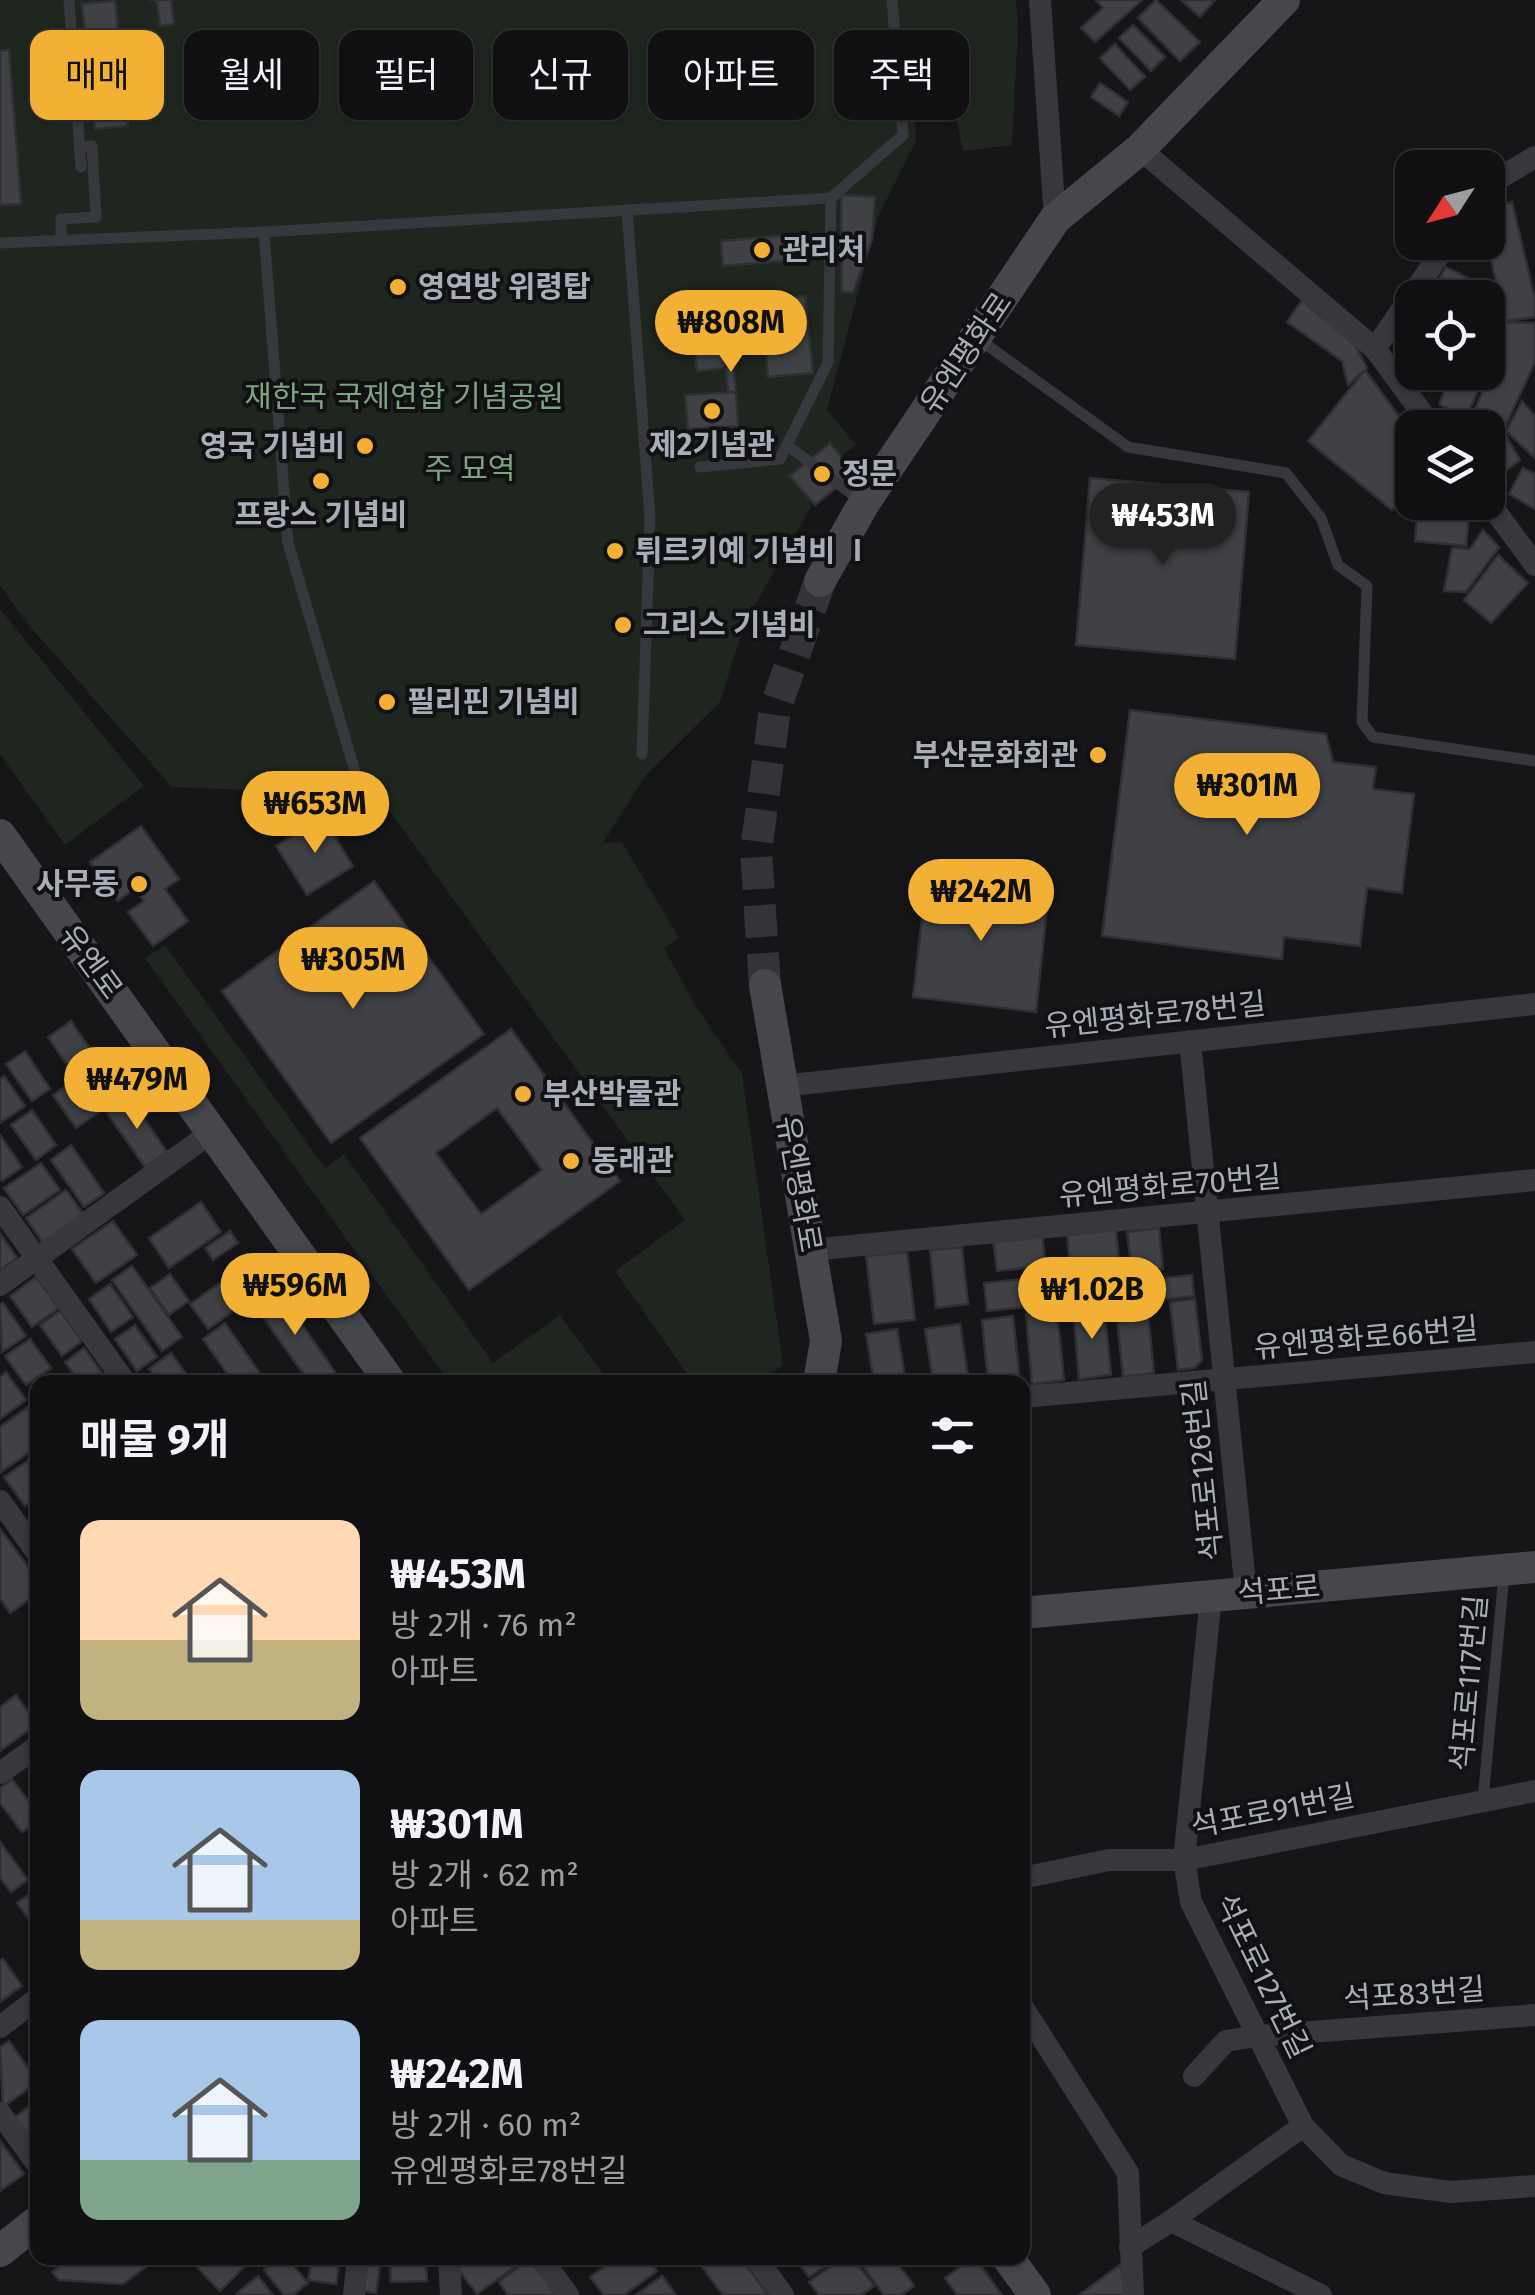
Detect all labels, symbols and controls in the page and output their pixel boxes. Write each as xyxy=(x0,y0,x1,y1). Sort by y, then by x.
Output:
chip: 매매 xyxy=(30,30,164,120)
chip: 월세 xyxy=(184,30,319,120)
chip: 필터 xyxy=(339,30,473,120)
chip: 신규 xyxy=(493,30,628,120)
chip: 아파트 xyxy=(648,30,814,120)
chip: 주택 xyxy=(834,30,969,120)
north arrow xyxy=(1395,150,1505,260)
map controls xyxy=(1395,150,1505,520)
place label: 관리처 xyxy=(782,232,865,268)
marker: 관리처 xyxy=(751,239,773,261)
place label: 영연방 위령탑 xyxy=(418,269,591,305)
marker: 영연방 위령탑 xyxy=(387,276,409,298)
button: locate xyxy=(1395,280,1505,390)
street label: 유엔평화로 xyxy=(912,286,1020,420)
pin: ₩808M xyxy=(661,290,801,375)
text: ₩808M xyxy=(677,303,785,341)
park label: 재한국 국제연합 기념공원 xyxy=(244,379,564,415)
marker: 제2기념관 xyxy=(701,400,723,422)
button: layers xyxy=(1395,410,1505,520)
place label: 제2기념관 xyxy=(649,427,775,463)
place label: 영국 기념비 xyxy=(200,428,345,464)
marker: 영국 기념비 xyxy=(354,435,376,457)
park label: 주 묘역 xyxy=(425,451,515,487)
place label: 정문 xyxy=(842,456,897,492)
marker: 정문 xyxy=(811,463,833,485)
marker: 프랑스 기념비 xyxy=(310,470,332,492)
pin: ₩453M xyxy=(1093,483,1233,568)
text: ₩453M xyxy=(1111,496,1215,534)
place label: 프랑스 기념비 xyxy=(235,497,407,533)
place label: 튀르키예 기념비 Ⅰ xyxy=(635,533,872,569)
marker: 튀르키예 기념비 Ⅰ xyxy=(604,540,626,562)
place label: 그리스 기념비 xyxy=(643,607,816,643)
marker: 그리스 기념비 xyxy=(612,614,634,636)
place label: 필리핀 기념비 xyxy=(407,684,580,720)
marker: 필리핀 기념비 xyxy=(376,691,398,713)
place label: 부산문화회관 xyxy=(912,737,1078,773)
marker: 부산문화회관 xyxy=(1087,744,1109,766)
pin: ₩301M xyxy=(1177,753,1317,838)
text: ₩301M xyxy=(1196,766,1298,804)
pin: ₩653M xyxy=(245,771,385,856)
text: ₩653M xyxy=(263,784,367,822)
pin: ₩242M xyxy=(911,859,1051,944)
place label: 사무동 xyxy=(36,866,119,902)
text: ₩242M xyxy=(930,872,1032,910)
marker: 사무동 xyxy=(128,873,150,895)
street label: 유엔로 xyxy=(52,918,130,1006)
pin: ₩305M xyxy=(283,927,423,1012)
text: ₩305M xyxy=(301,940,405,978)
street label: 유엔평화로78번길 xyxy=(1043,985,1267,1045)
pin: ₩479M xyxy=(67,1047,207,1132)
text: ₩479M xyxy=(86,1060,188,1098)
place label: 부산박물관 xyxy=(543,1076,681,1112)
marker: 부산박물관 xyxy=(512,1083,534,1105)
street label: 유엔평화로 xyxy=(769,1113,829,1255)
place label: 동래관 xyxy=(591,1143,674,1179)
marker: 동래관 xyxy=(560,1150,582,1172)
street label: 유엔평화로70번길 xyxy=(1057,1158,1283,1214)
pin: ₩596M xyxy=(225,1253,365,1338)
pin: ₩1.02B xyxy=(1011,1257,1173,1342)
text: ₩596M xyxy=(243,1266,347,1304)
text: ₩1.02B xyxy=(1040,1270,1144,1308)
street label: 유엔평화로66번길 xyxy=(1252,1310,1480,1366)
street label: 석포로126번길 xyxy=(1176,1378,1230,1562)
icon: filters xyxy=(925,1408,980,1463)
text: 매물 9개 xyxy=(80,1415,229,1465)
text: ₩453M xyxy=(390,1549,526,1599)
icon: home xyxy=(160,1560,280,1680)
street label: 석포로 xyxy=(1236,1568,1322,1612)
street label: 석포로117번길 xyxy=(1443,1593,1495,1773)
text: 방 2개 · 76 m² xyxy=(390,1606,577,1644)
text: 아파트 xyxy=(390,1652,478,1690)
street label: 석포로91번길 xyxy=(1188,1777,1358,1845)
text: ₩301M xyxy=(390,1799,523,1849)
icon: home xyxy=(160,1810,280,1930)
text: 방 2개 · 62 m² xyxy=(390,1856,579,1894)
street label: 석포로127번길 xyxy=(1208,1888,1318,2064)
text: 아파트 xyxy=(390,1902,478,1940)
street label: 석포83번길 xyxy=(1342,1971,1486,2017)
text: ₩242M xyxy=(390,2049,524,2099)
icon: home xyxy=(160,2060,280,2180)
text: 방 2개 · 60 m² xyxy=(390,2106,581,2144)
text: 유엔평화로78번길 xyxy=(390,2152,627,2190)

